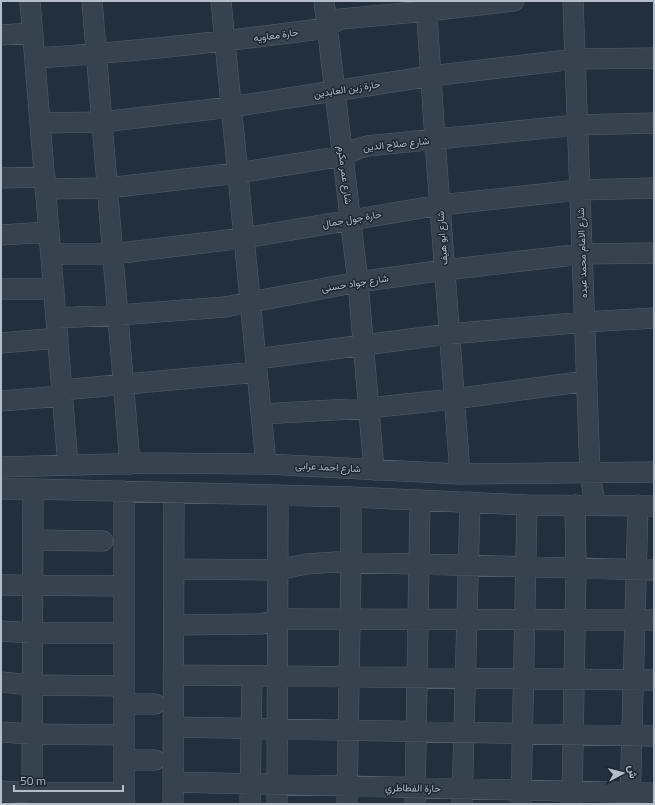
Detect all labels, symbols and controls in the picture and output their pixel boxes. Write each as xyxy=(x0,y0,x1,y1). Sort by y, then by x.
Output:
street label: حارة معاويه xyxy=(253,24,300,46)
street label: حارة زين العابدين xyxy=(312,76,382,102)
street label: شارع صلاح الدين xyxy=(362,133,430,155)
street label: شارع عمر مكرم xyxy=(334,145,356,205)
street label: حارة جول جمال xyxy=(321,206,383,232)
street label: شارع الامام محمد عبده xyxy=(573,207,591,298)
street label: شارع ابو هيف xyxy=(433,210,451,266)
street label: شارع جواد حسنى xyxy=(320,270,390,296)
street label: شارع احمد عرابى xyxy=(295,458,361,476)
north arrow xyxy=(603,753,643,793)
text: ش xyxy=(624,764,642,779)
scale bar xyxy=(14,767,123,793)
text: 50 m xyxy=(20,771,46,790)
street label: حارة الفطاطري xyxy=(385,780,441,797)

